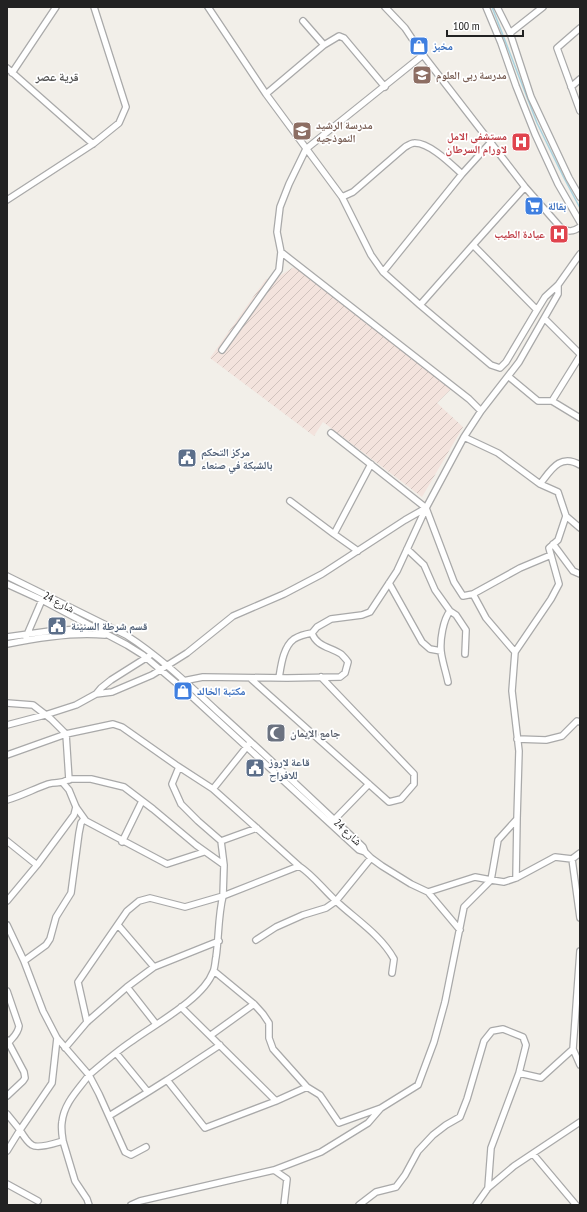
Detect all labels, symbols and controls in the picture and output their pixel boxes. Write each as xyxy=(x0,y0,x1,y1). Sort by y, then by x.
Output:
scale bar xyxy=(447,12,523,38)
text: 100 m xyxy=(453,18,480,33)
shop icon: مخبز xyxy=(408,35,430,57)
place label: مخبز xyxy=(432,39,453,53)
school or university icon: مدرسة ربى العلوم xyxy=(411,64,433,86)
place label: مدرسة ربى العلوم xyxy=(436,68,507,83)
district label: قرية عصر xyxy=(34,69,79,84)
place label: مدرسة الرشيد النموذجيه xyxy=(316,118,373,145)
school or university icon: مدرسة الرشيد النموذجيه xyxy=(291,120,313,142)
place label: مستشفى الامل لاورام السرطان xyxy=(446,129,507,157)
hospital icon: مستشفى الامل لاورام السرطان xyxy=(510,131,532,153)
supermarket icon: بقالة xyxy=(523,195,545,217)
place label: بقالة xyxy=(548,199,566,213)
hospital icon: عيادة الطيب xyxy=(548,223,570,245)
place label: عيادة الطيب xyxy=(494,227,545,241)
place label: مركز التحكم بالشبكة في صنعاء xyxy=(201,445,273,474)
public building icon: مركز التحكم بالشبكة في صنعاء xyxy=(176,447,198,469)
street label: شارع 24 xyxy=(41,588,77,616)
public building icon: قسم شرطة السنينة xyxy=(46,615,68,637)
place label: قسم شرطة السنينة xyxy=(71,619,148,634)
shop icon: مكتبة الخالد xyxy=(172,680,194,702)
place label: مكتبة الخالد xyxy=(197,684,246,698)
mosque icon: جامع الإيمان xyxy=(265,722,287,744)
place label: جامع الإيمان xyxy=(290,726,340,741)
place label: قاعة لاروز للافراح xyxy=(268,755,310,783)
public building icon: قاعة لاروز للافراح xyxy=(244,757,266,779)
street label: شارع 24 xyxy=(331,816,365,848)

